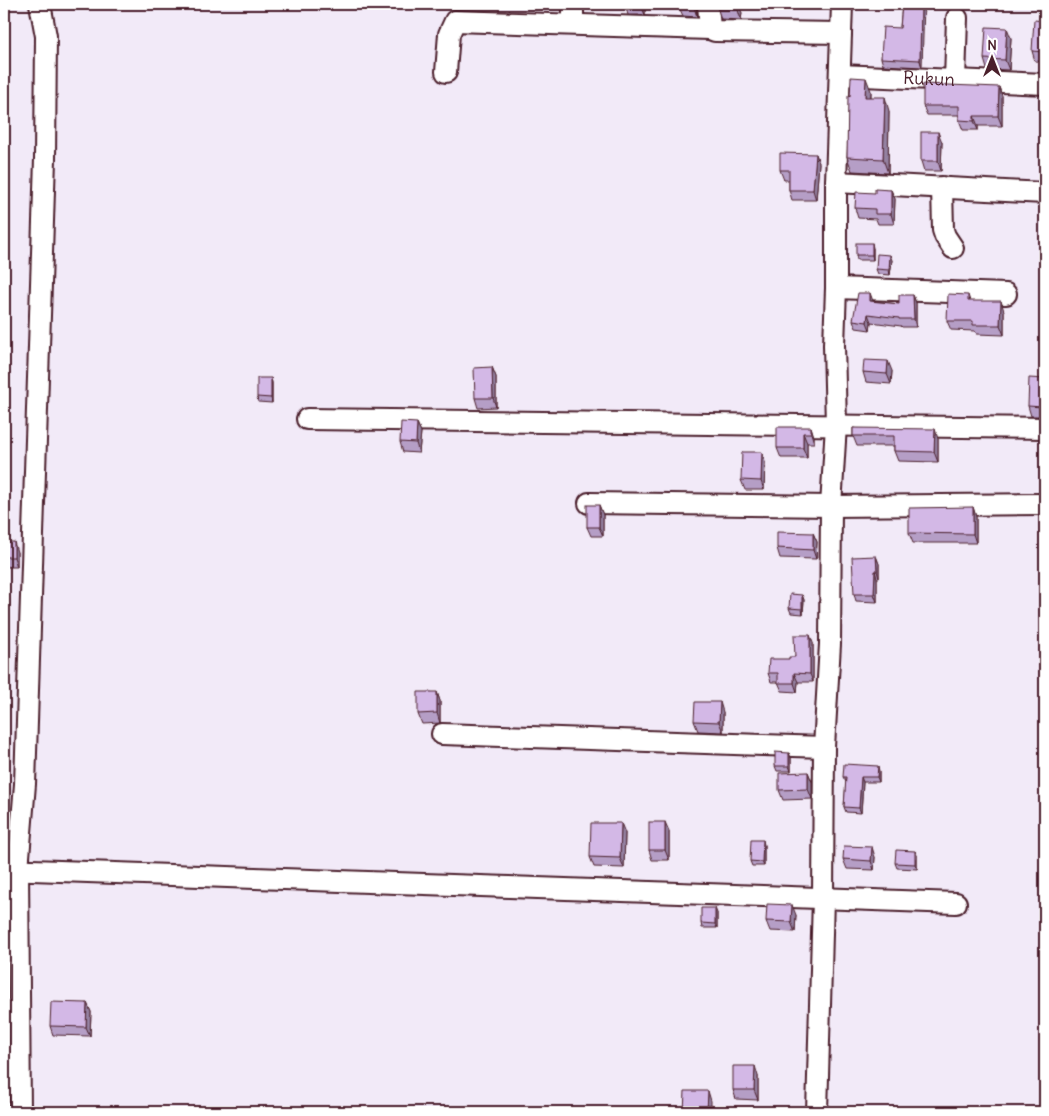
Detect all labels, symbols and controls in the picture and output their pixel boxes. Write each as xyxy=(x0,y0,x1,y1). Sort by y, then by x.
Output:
north arrow xyxy=(966,32,1016,82)
text: N xyxy=(987,36,997,54)
street label: Rukun xyxy=(902,66,955,91)

